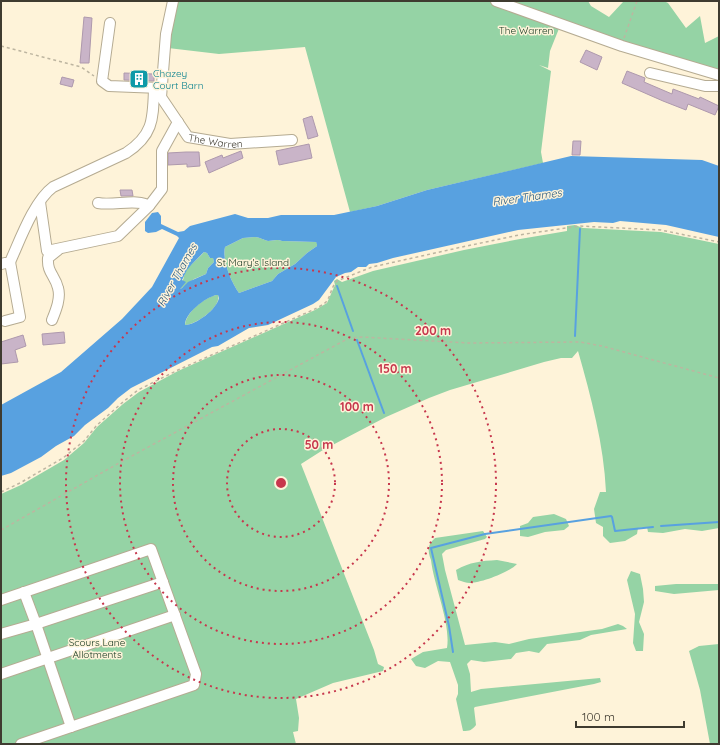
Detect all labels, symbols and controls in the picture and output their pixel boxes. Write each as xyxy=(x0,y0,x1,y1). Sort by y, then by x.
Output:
park label: The Warren xyxy=(499,24,553,37)
place label: Chazey Court Barn xyxy=(153,67,203,92)
building icon: Chazey Court Barn xyxy=(128,68,150,90)
street label: The Warren xyxy=(187,131,243,151)
water label: River Thames xyxy=(491,185,563,209)
water label: River Thames xyxy=(154,240,200,309)
park label: St Mary's Island xyxy=(217,256,289,269)
text: 200 m xyxy=(415,323,451,338)
text: 150 m xyxy=(378,361,412,376)
text: 100 m xyxy=(340,399,374,414)
text: 50 m xyxy=(305,437,333,452)
centre of rings xyxy=(274,476,288,490)
park label: Scours Lane Allotments xyxy=(69,636,126,661)
scale bar xyxy=(576,703,684,729)
text: 100 m xyxy=(582,709,615,724)

